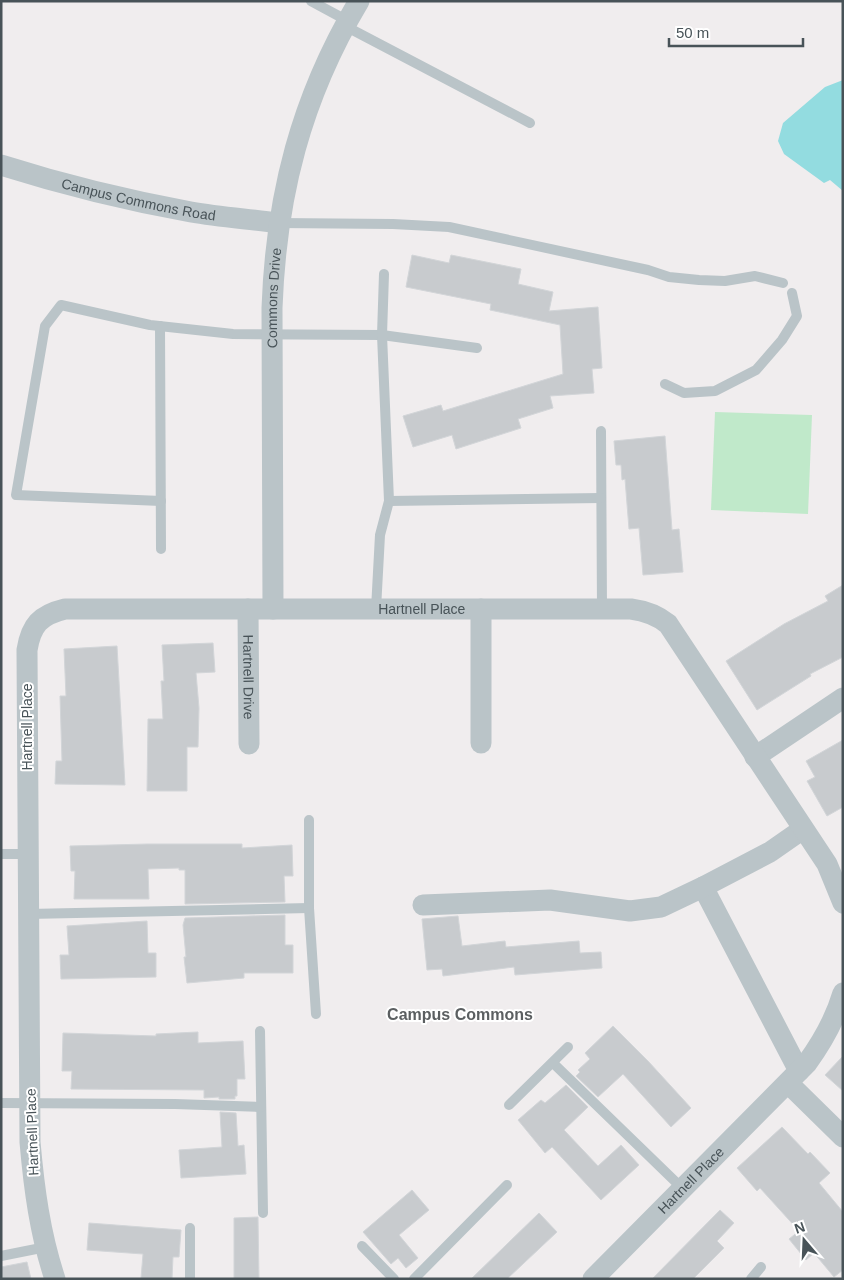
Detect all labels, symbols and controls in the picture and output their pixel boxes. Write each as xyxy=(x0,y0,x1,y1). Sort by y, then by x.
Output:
scale bar xyxy=(669,15,803,47)
text: 50 m xyxy=(676,24,709,41)
street label: Campus Commons Road xyxy=(60,175,217,224)
street label: Commons Drive xyxy=(264,247,284,348)
street label: Hartnell Place xyxy=(378,601,466,617)
street label: Hartnell Drive xyxy=(240,634,257,720)
street label: Hartnell Place xyxy=(19,683,35,771)
district label: Campus Commons xyxy=(387,1006,533,1023)
street label: Hartnell Place xyxy=(22,1088,42,1176)
street label: Hartnell Place xyxy=(654,1143,727,1217)
north arrow xyxy=(779,1215,829,1265)
text: N xyxy=(792,1218,807,1237)

